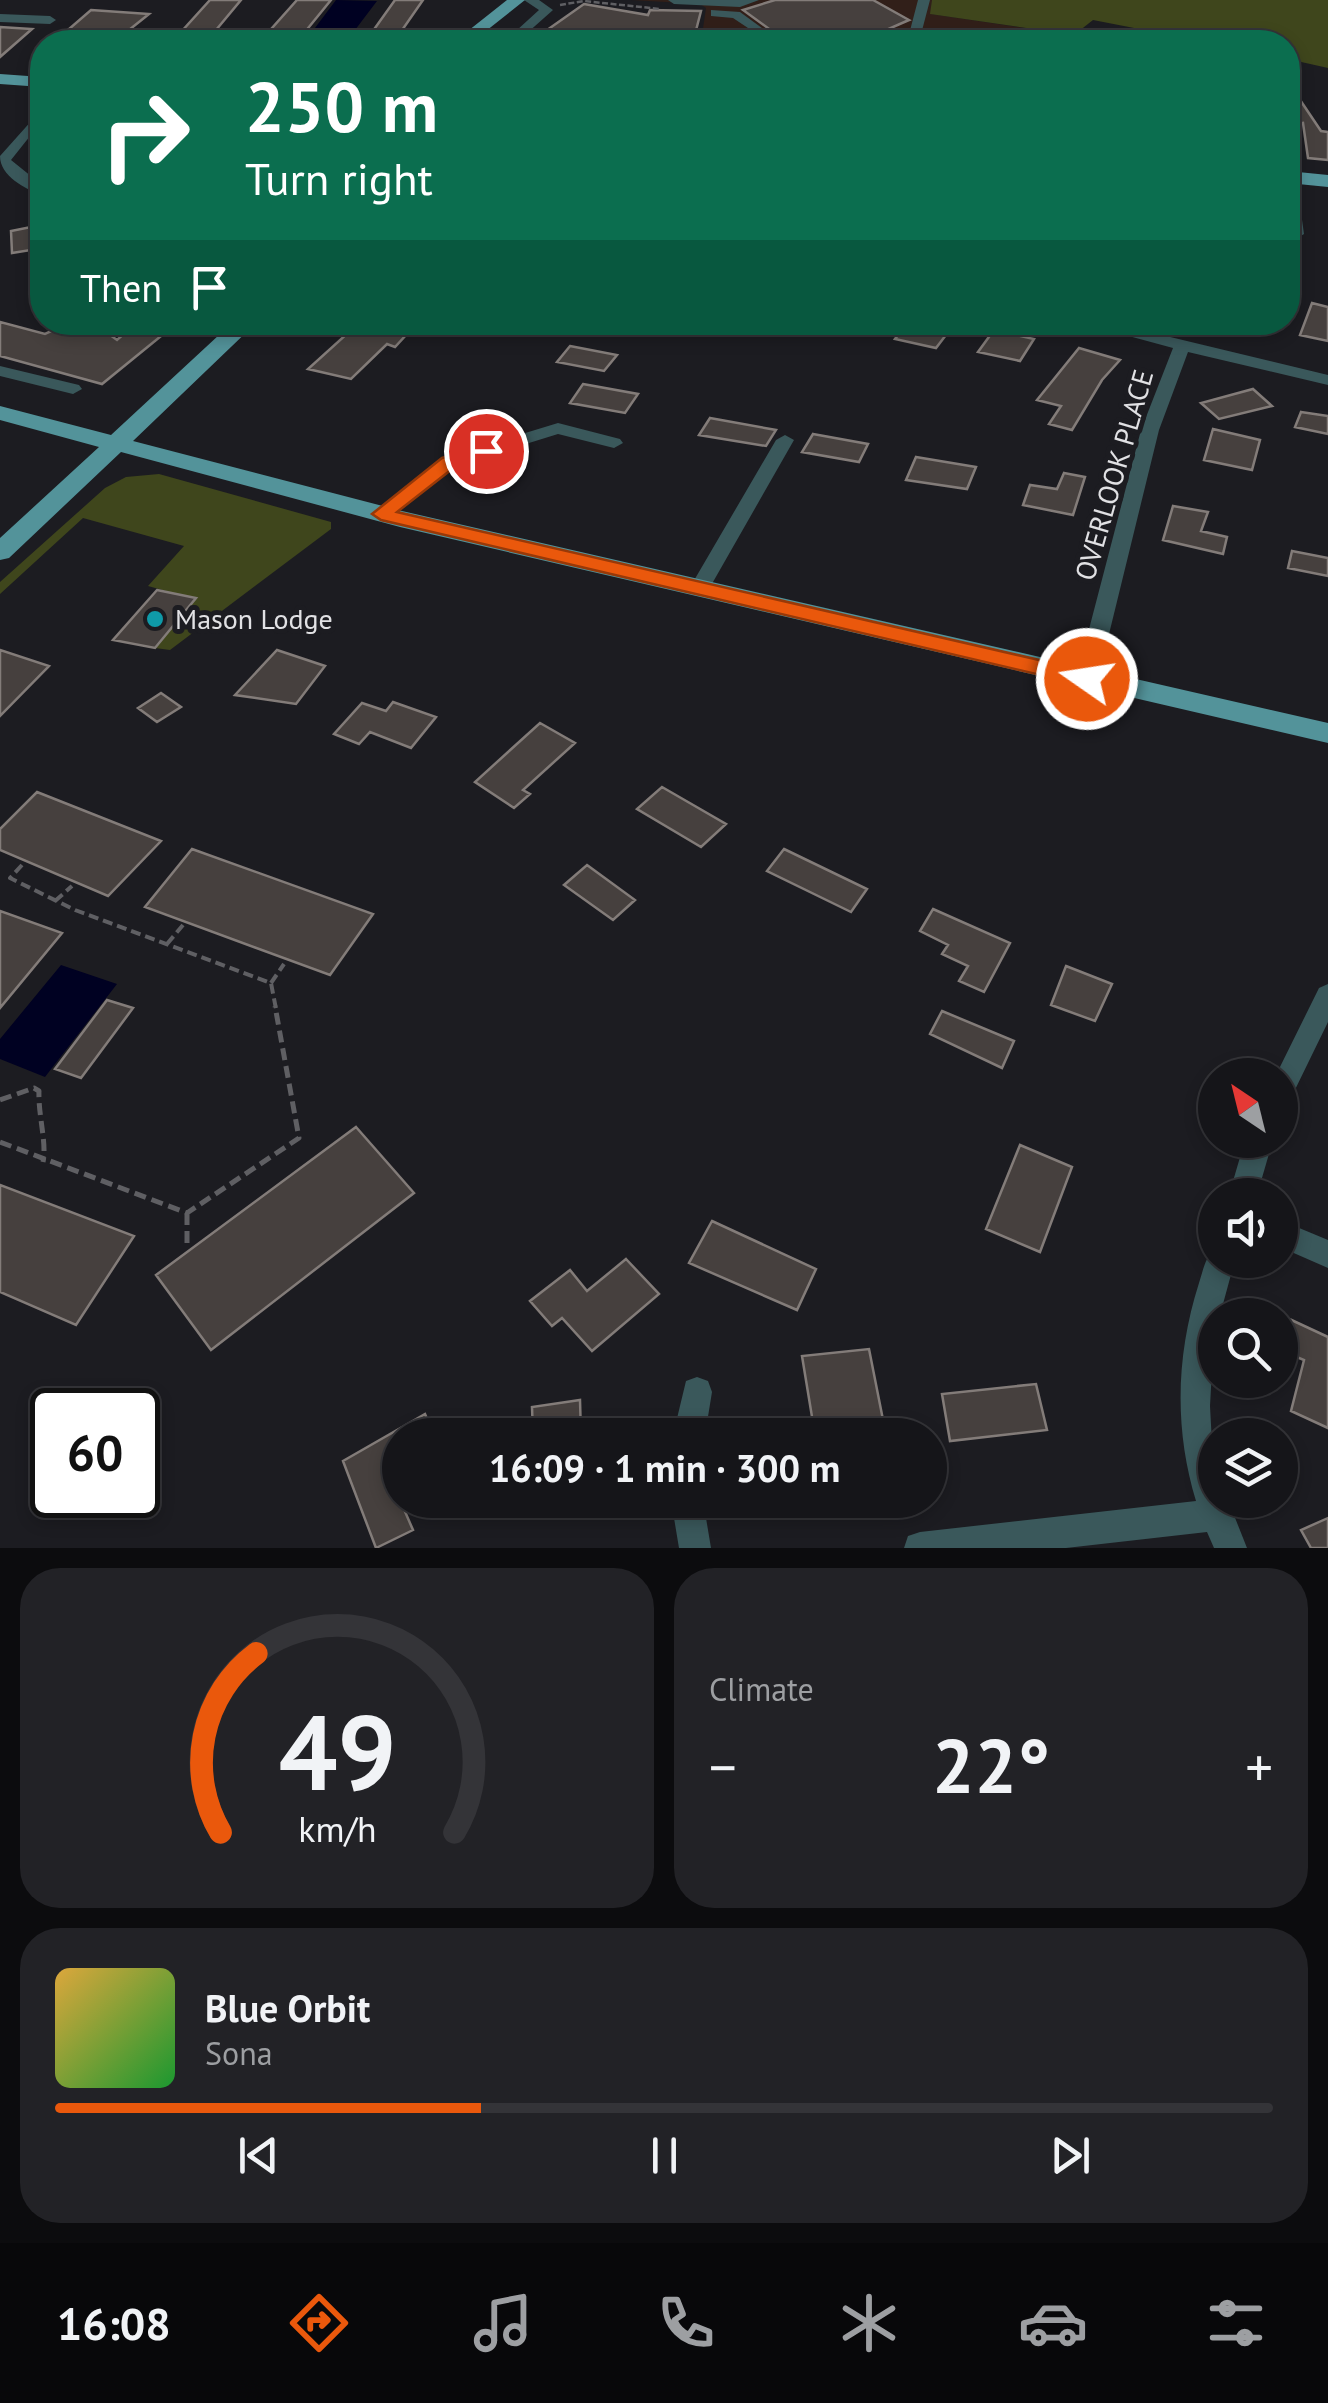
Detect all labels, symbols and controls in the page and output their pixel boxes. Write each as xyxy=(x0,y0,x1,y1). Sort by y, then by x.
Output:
text: 250 m xyxy=(245,61,438,151)
icon: right xyxy=(80,70,210,200)
text: Turn right xyxy=(245,149,433,207)
icon: arrive xyxy=(182,260,237,315)
text: Then xyxy=(80,263,162,312)
street label: OVERLOOK PLACE xyxy=(1066,365,1161,585)
pin xyxy=(444,409,529,494)
icon: arrive xyxy=(459,424,514,479)
place label: Mason Lodge xyxy=(175,600,333,637)
marker: Mason Lodge xyxy=(144,608,166,630)
position arrow xyxy=(1035,627,1139,731)
north arrow xyxy=(1198,1058,1298,1158)
map controls xyxy=(1198,1058,1298,1518)
button: sound xyxy=(1198,1178,1298,1278)
button: search xyxy=(1198,1298,1298,1398)
speed limit sign: 60 xyxy=(30,1388,160,1518)
button: layers xyxy=(1198,1418,1298,1518)
text: 16:09 · 1 min · 300 m xyxy=(489,1443,840,1492)
text: Climate xyxy=(709,1668,814,1710)
text: 49 xyxy=(278,1684,396,1819)
text: 22° xyxy=(932,1717,1050,1814)
text: − xyxy=(709,1731,737,1802)
text: + xyxy=(1245,1731,1273,1802)
text: km/h xyxy=(298,1806,376,1852)
text: Blue Orbit xyxy=(205,1983,370,2032)
text: Sona xyxy=(205,2032,273,2074)
icon: previous xyxy=(231,2128,286,2183)
icon: pause xyxy=(637,2128,692,2183)
icon: next xyxy=(1043,2128,1098,2183)
icon: directions xyxy=(284,2288,354,2358)
icon: music xyxy=(468,2288,538,2358)
icon: phone xyxy=(651,2288,721,2358)
icon: climate xyxy=(834,2288,904,2358)
icon: car xyxy=(1018,2288,1088,2358)
icon: filters xyxy=(1201,2288,1271,2358)
text: 16:08 xyxy=(57,2294,171,2352)

